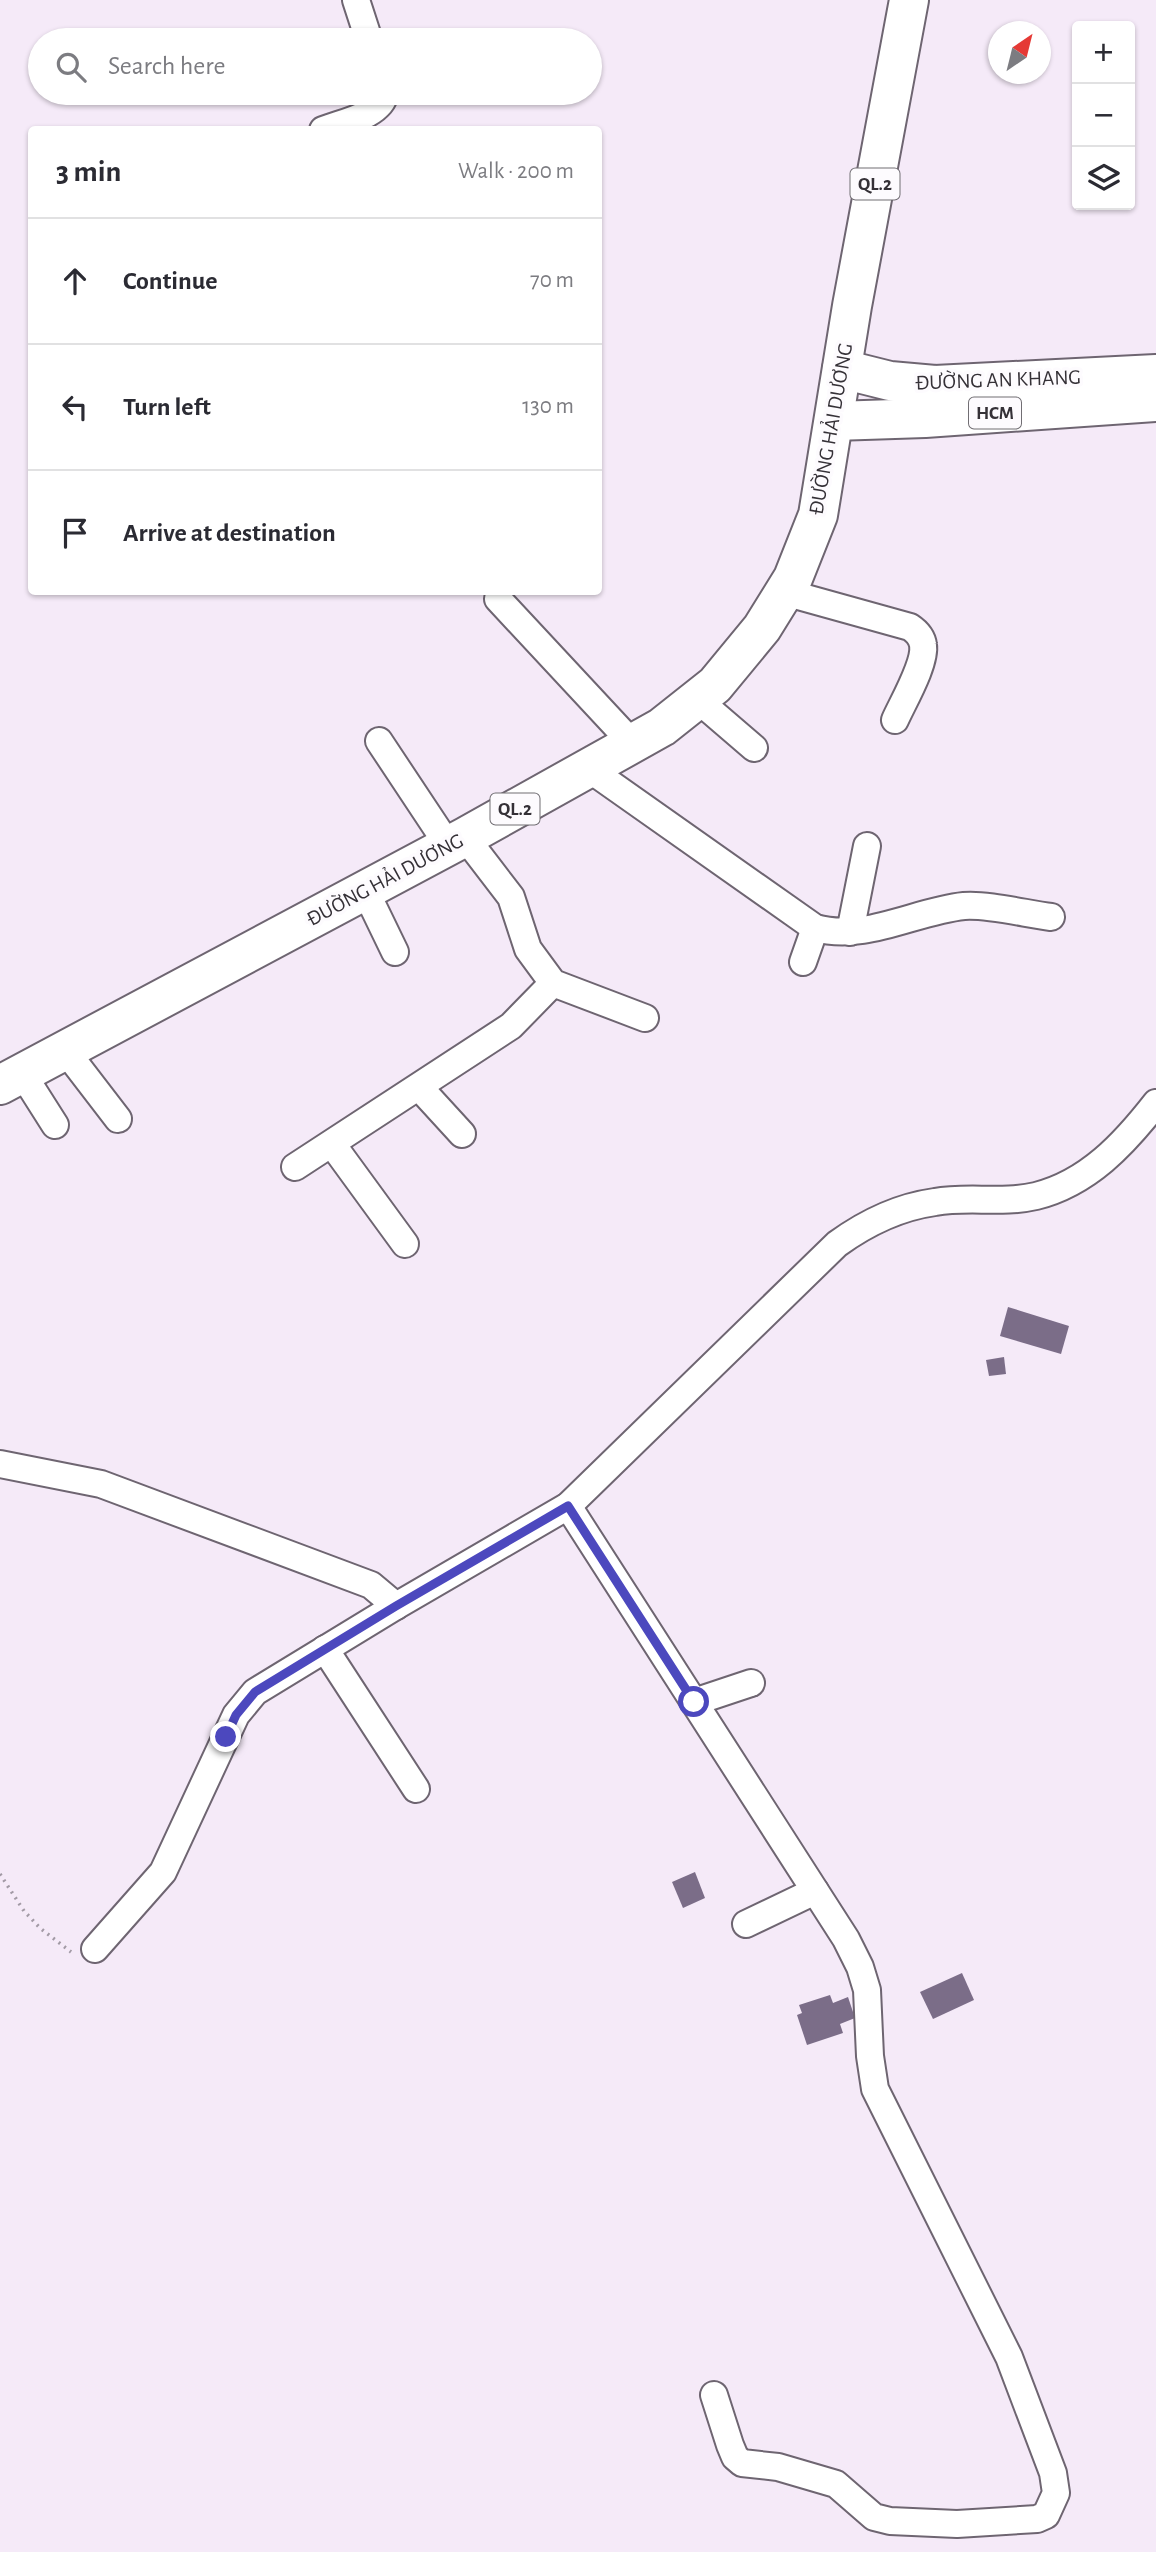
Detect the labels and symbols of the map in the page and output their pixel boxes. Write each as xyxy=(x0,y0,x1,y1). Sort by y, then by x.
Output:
north arrow xyxy=(988,21,1051,84)
road number: QL.2 xyxy=(850,168,900,200)
street label: ĐƯỜNG HẢI DƯƠNG xyxy=(804,341,856,517)
street label: ĐƯỜNG AN KHANG xyxy=(915,365,1081,393)
road number: HCM xyxy=(969,398,1021,428)
road number: QL.2 xyxy=(490,794,540,824)
street label: ĐƯỜNG HẢI DƯƠNG xyxy=(302,828,467,930)
route start xyxy=(678,1686,709,1717)
route end xyxy=(210,1721,241,1752)

